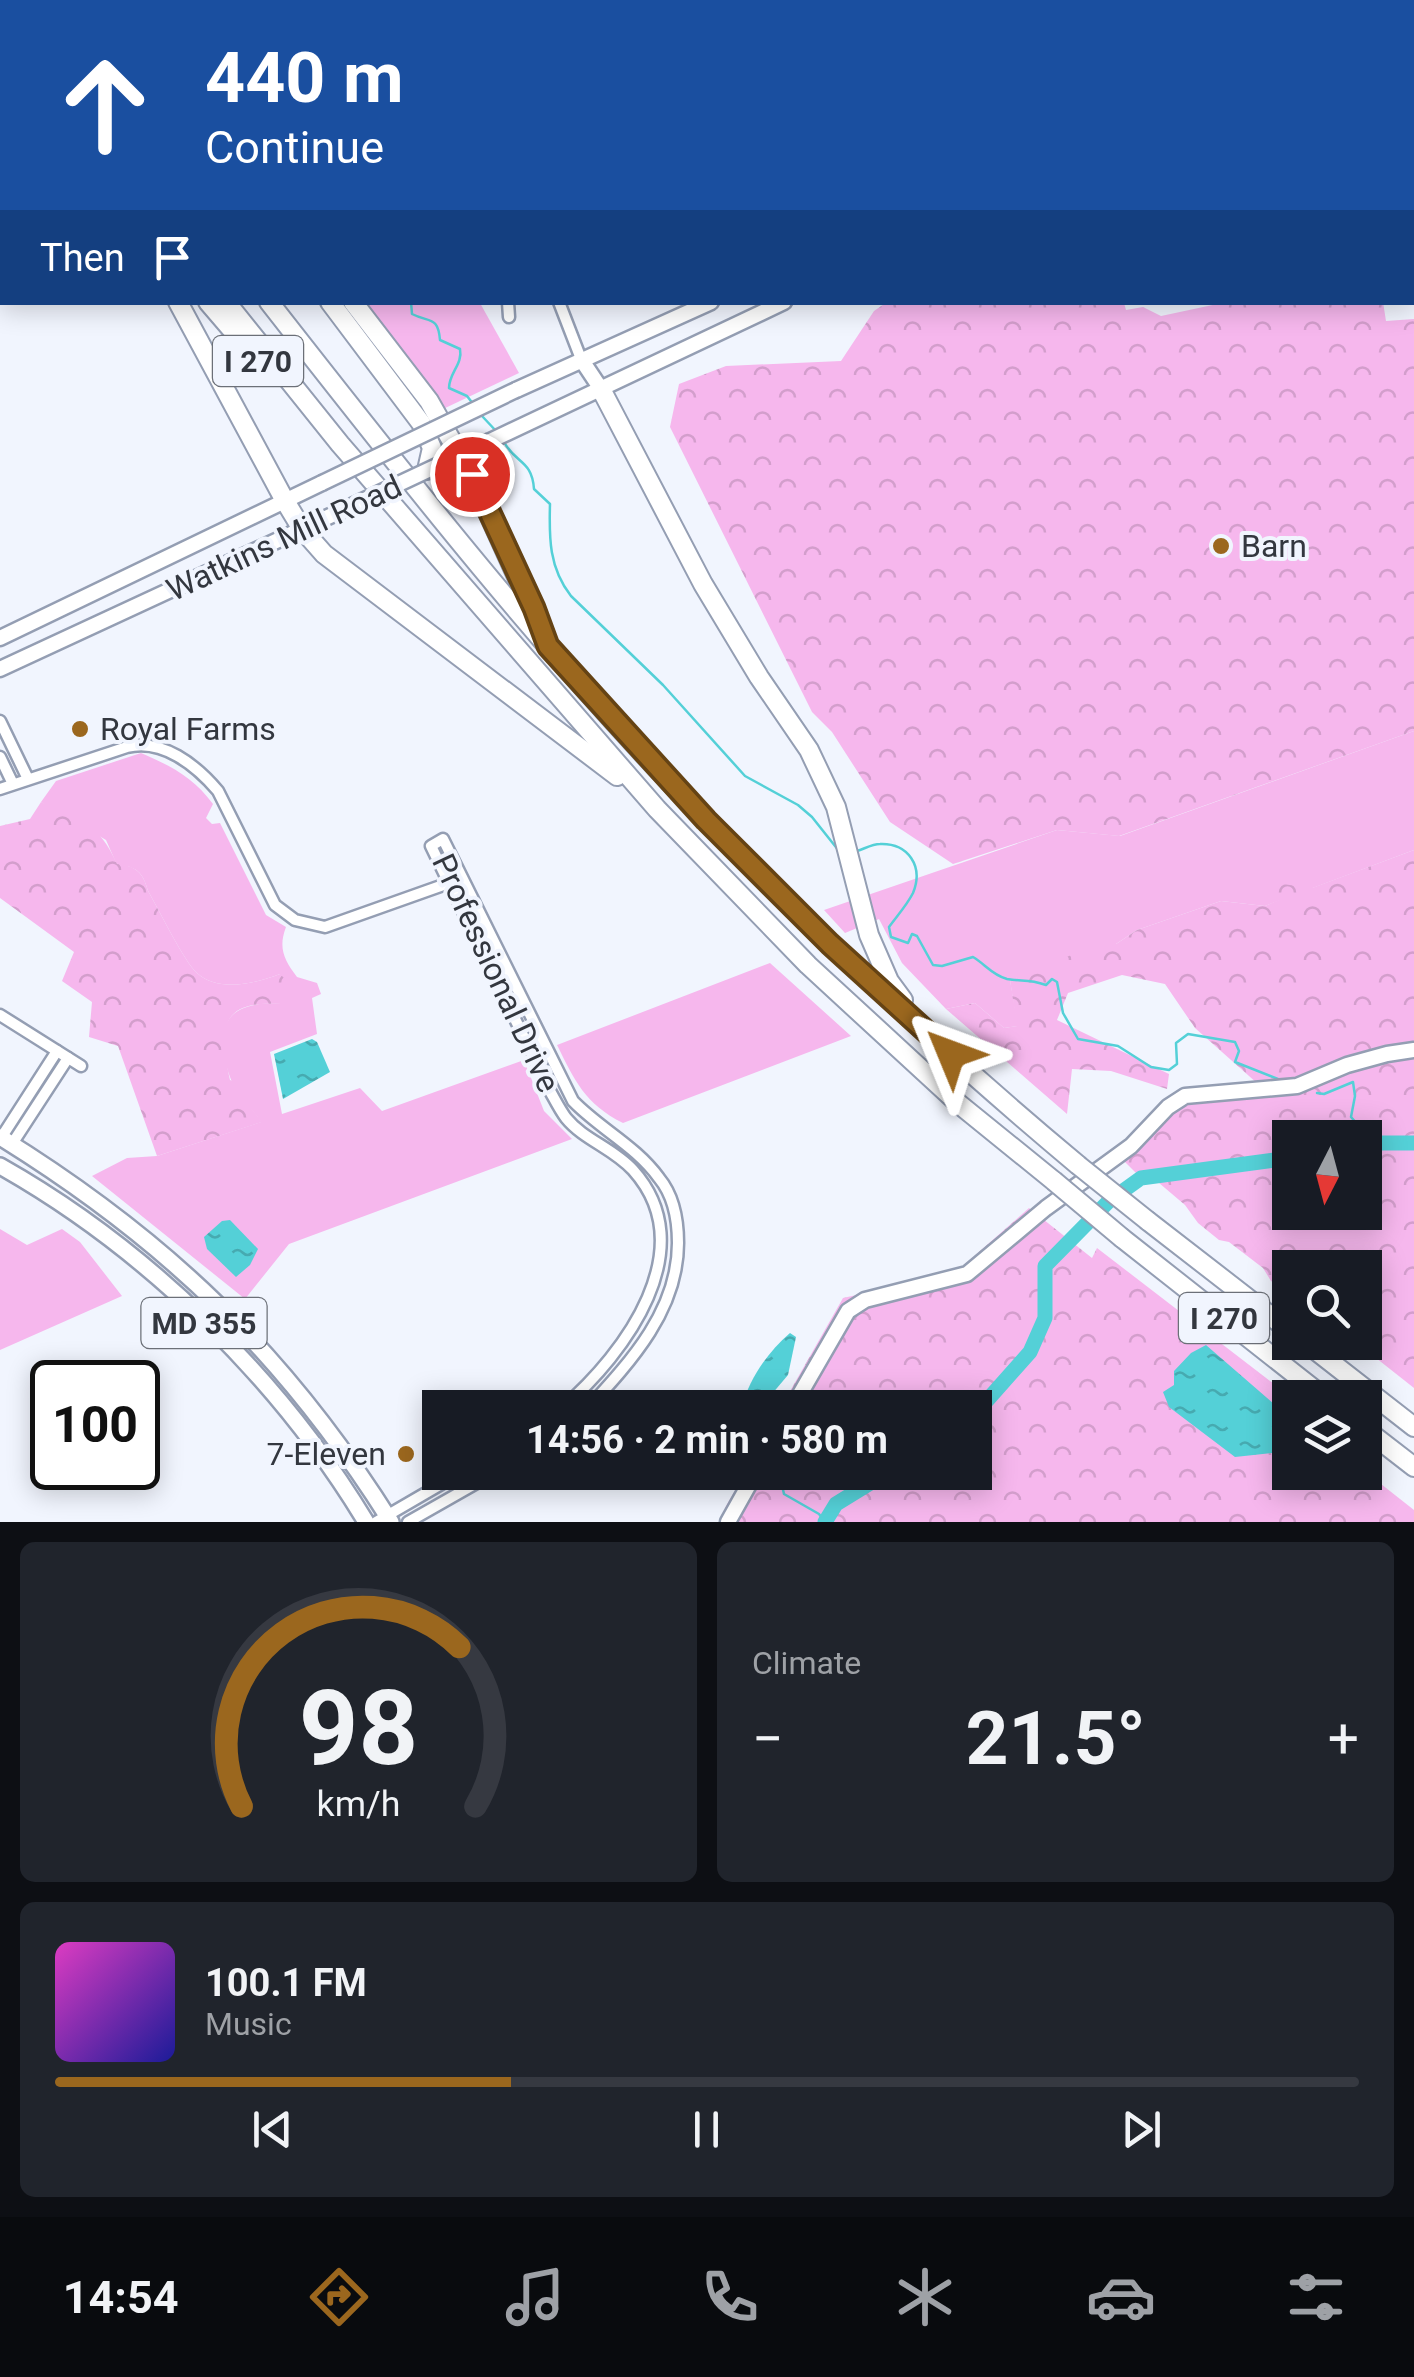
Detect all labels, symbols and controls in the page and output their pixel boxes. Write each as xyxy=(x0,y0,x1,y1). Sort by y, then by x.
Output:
text: 440 m xyxy=(205,37,404,119)
icon: ahead xyxy=(40,40,170,170)
text: Continue xyxy=(205,121,384,174)
icon: arrive xyxy=(145,230,200,285)
text: Then xyxy=(40,236,125,280)
road number: I 270 xyxy=(213,336,303,386)
pin xyxy=(430,432,515,517)
icon: arrive xyxy=(445,447,500,502)
street label: Watkins Mill Road xyxy=(161,467,407,609)
place label: Barn xyxy=(1241,527,1307,565)
marker: Barn xyxy=(1210,535,1232,557)
place label: Royal Farms xyxy=(100,710,276,748)
marker: Royal Farms xyxy=(69,718,91,740)
street label: Professional Drive xyxy=(424,848,568,1098)
position arrow xyxy=(899,1002,1003,1106)
north arrow xyxy=(1272,1120,1382,1230)
map controls xyxy=(1272,1120,1382,1490)
button: search xyxy=(1272,1250,1382,1360)
road number: I 270 xyxy=(1179,1293,1269,1343)
road number: MD 355 xyxy=(142,1298,266,1348)
speed limit sign: 100 xyxy=(30,1360,160,1490)
button: layers xyxy=(1272,1380,1382,1490)
text: 14:56 · 2 min · 580 m xyxy=(526,1418,888,1462)
place label: 7-Eleven xyxy=(267,1435,386,1473)
marker: 7-Eleven xyxy=(395,1443,417,1465)
text: Climate xyxy=(752,1644,861,1682)
text: 98 xyxy=(299,1668,418,1789)
text: 21.5° xyxy=(966,1694,1146,1782)
text: − xyxy=(752,1707,783,1771)
text: + xyxy=(1328,1707,1359,1771)
text: km/h xyxy=(317,1783,400,1825)
text: 100.1 FM xyxy=(205,1961,367,2005)
text: Music xyxy=(205,2005,292,2043)
icon: previous xyxy=(245,2102,300,2157)
icon: pause xyxy=(679,2102,734,2157)
icon: next xyxy=(1114,2102,1169,2157)
icon: directions xyxy=(304,2262,374,2332)
icon: music xyxy=(500,2262,570,2332)
icon: phone xyxy=(695,2262,765,2332)
icon: climate xyxy=(890,2262,960,2332)
icon: car xyxy=(1086,2262,1156,2332)
icon: filters xyxy=(1281,2262,1351,2332)
text: 14:54 xyxy=(63,2271,179,2324)

